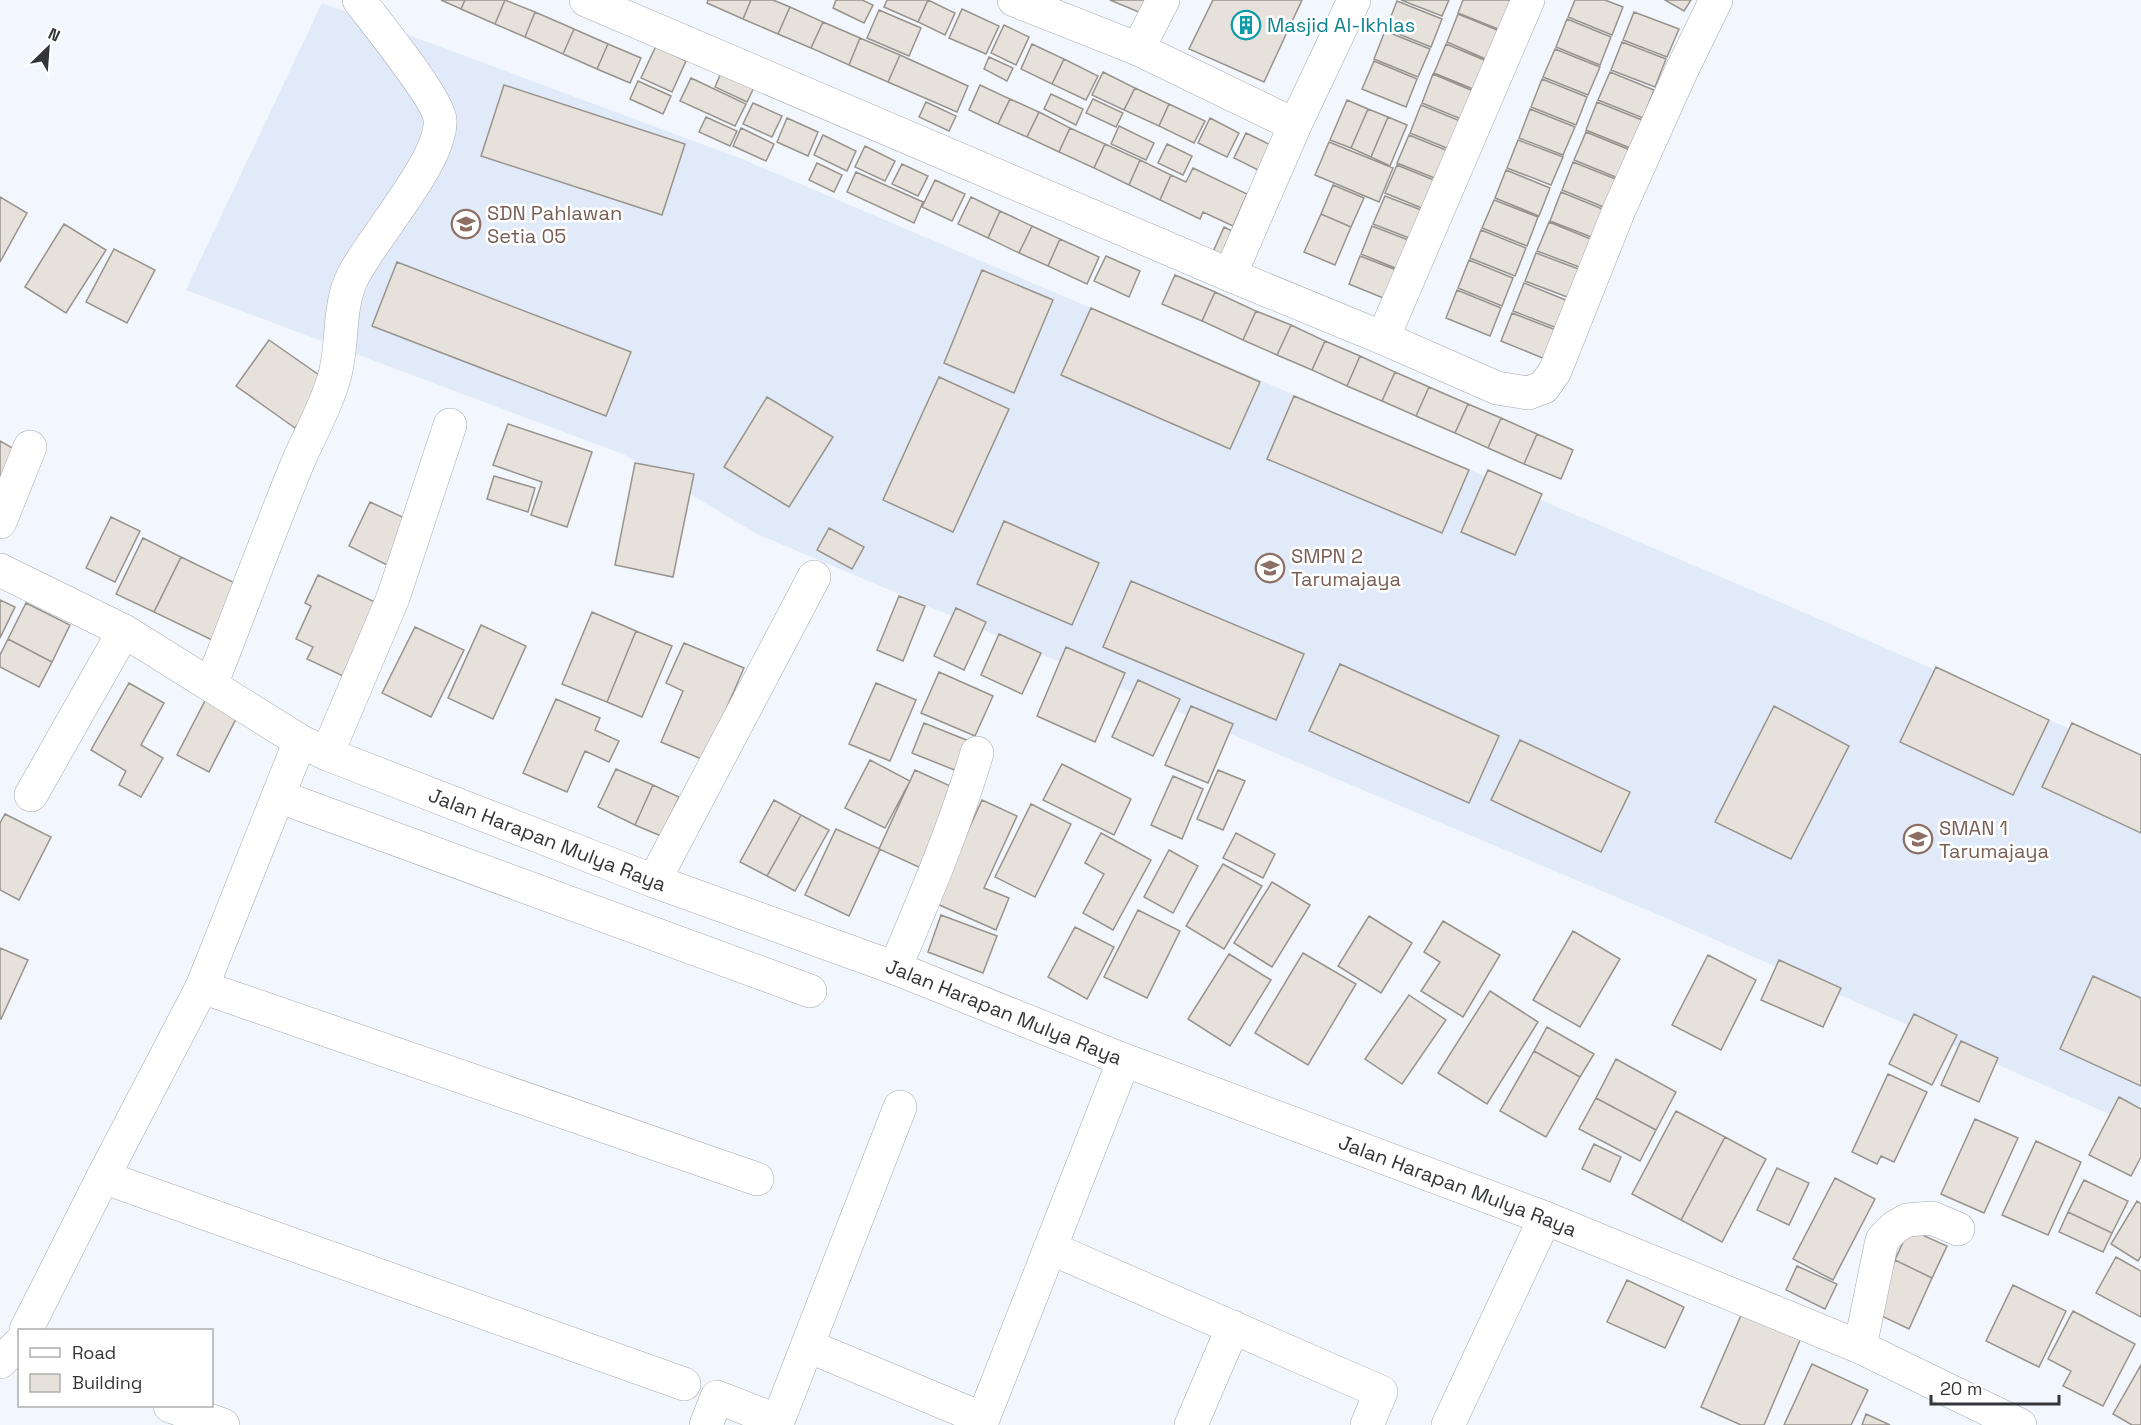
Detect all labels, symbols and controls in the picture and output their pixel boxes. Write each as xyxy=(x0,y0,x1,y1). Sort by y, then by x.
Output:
building icon: Masjid Al-Ikhlas xyxy=(1230,9,1262,41)
place label: Masjid Al-Ikhlas xyxy=(1267,12,1415,38)
north arrow xyxy=(18,18,78,78)
text: N xyxy=(45,23,63,47)
place label: SDN Pahlawan Setia 05 xyxy=(487,200,622,249)
school or university icon: SDN Pahlawan Setia 05 xyxy=(450,208,482,240)
place label: SMPN 2 Tarumajaya xyxy=(1291,543,1401,592)
school or university icon: SMPN 2 Tarumajaya xyxy=(1254,552,1286,584)
street label: Jalan Harapan Mulya Raya xyxy=(425,782,670,897)
place label: SMAN 1 Tarumajaya xyxy=(1939,815,2049,864)
school or university icon: SMAN 1 Tarumajaya xyxy=(1902,823,1934,855)
street label: Jalan Harapan Mulya Raya xyxy=(882,953,1126,1071)
street label: Jalan Harapan Mulya Raya xyxy=(1335,1129,1581,1243)
legend xyxy=(18,1329,213,1407)
text: Road xyxy=(72,1341,116,1364)
scale bar xyxy=(1931,1368,2058,1406)
text: Building xyxy=(72,1371,142,1394)
text: 20 m xyxy=(1940,1377,1983,1400)

